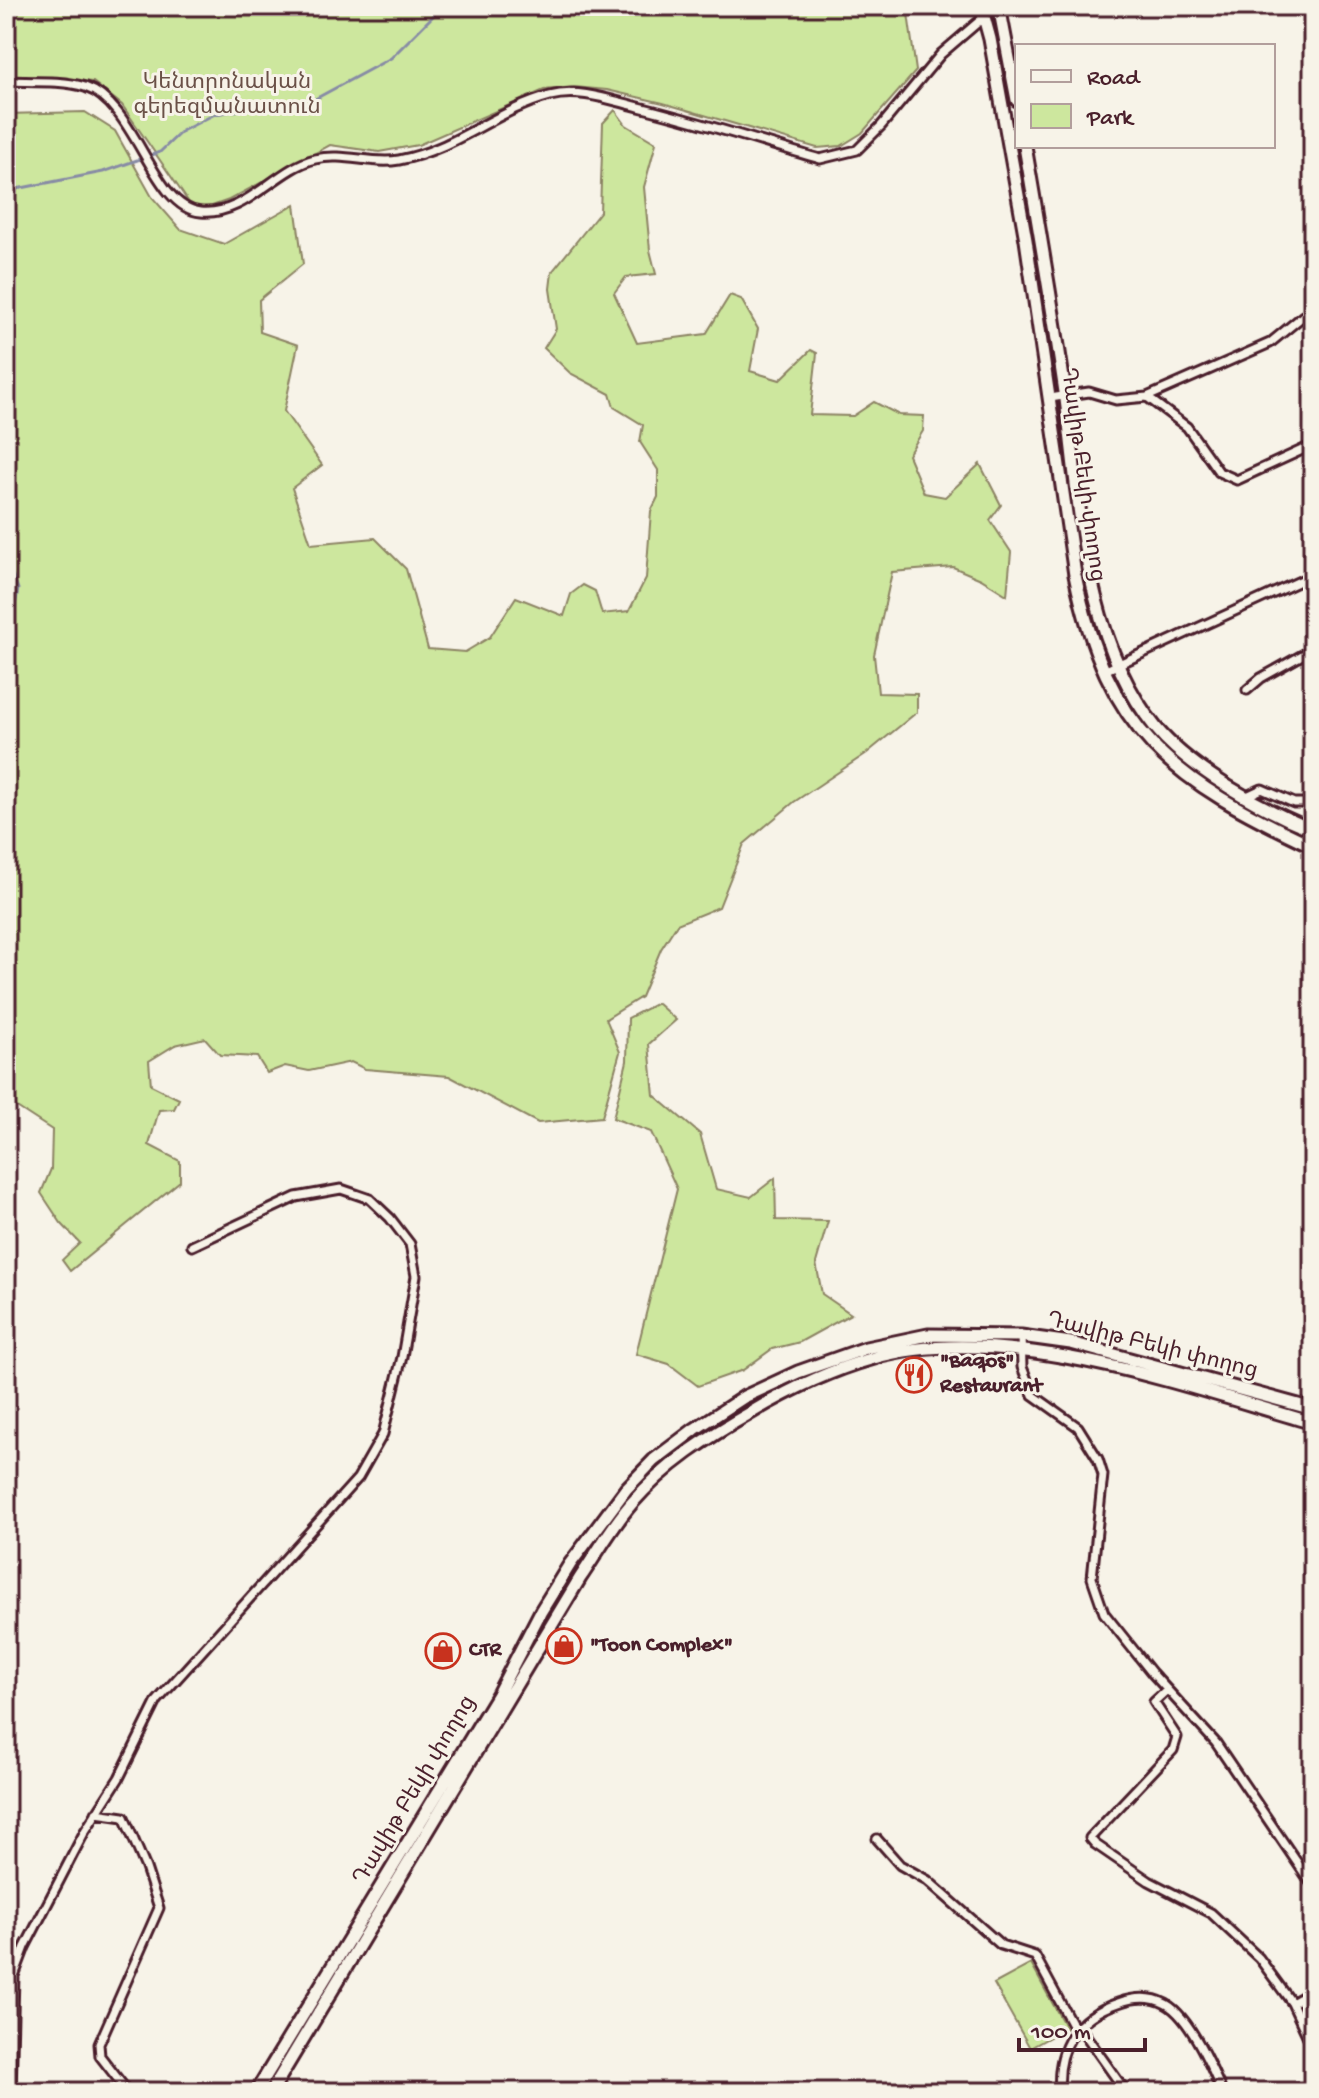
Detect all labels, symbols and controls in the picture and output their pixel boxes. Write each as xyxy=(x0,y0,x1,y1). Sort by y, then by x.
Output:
legend xyxy=(1015,44,1275,148)
text: Road xyxy=(1087,65,1141,94)
park label: Կենտրոնական գերեզմանատուն xyxy=(133,71,321,122)
text: Park xyxy=(1086,105,1135,134)
street label: Դավիթ Բեկի փողոց xyxy=(1053,366,1109,584)
street label: Դավիթ Բեկի փողոց xyxy=(1044,1308,1260,1386)
place label: "Baqos" Restaurant xyxy=(939,1349,1044,1400)
restaurant icon: "Baqos" Restaurant xyxy=(895,1356,933,1394)
shop icon: "Toon Complex" xyxy=(545,1627,583,1665)
shop icon: CTR xyxy=(424,1632,462,1670)
place label: "Toon Complex" xyxy=(590,1633,733,1659)
place label: CTR xyxy=(468,1638,502,1664)
street label: Դավիթ Բեկի փողոց xyxy=(349,1692,483,1890)
scale bar xyxy=(1019,2002,1145,2052)
text: 100 m xyxy=(1030,2019,1091,2048)

